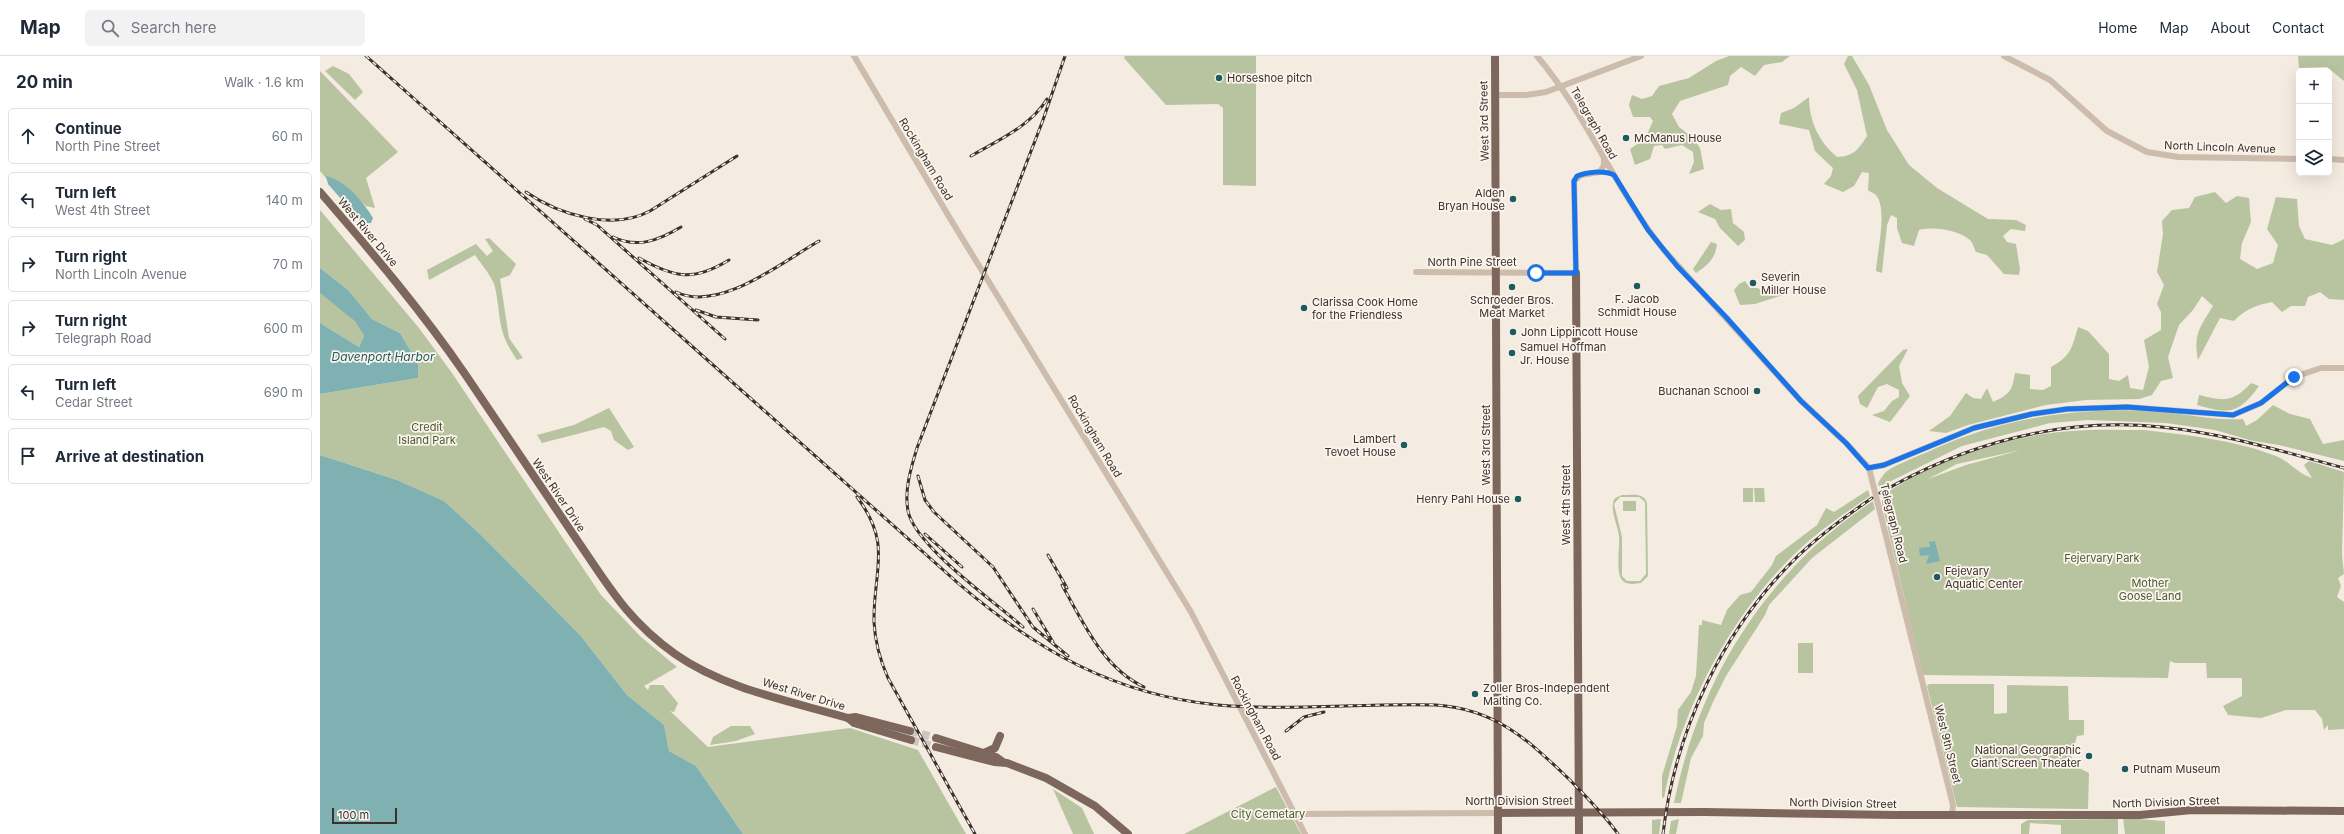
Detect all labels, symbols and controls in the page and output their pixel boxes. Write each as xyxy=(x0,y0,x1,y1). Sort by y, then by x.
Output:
search box xyxy=(85,10,365,46)
text: Map xyxy=(20,16,61,39)
icon: search xyxy=(99,17,121,39)
text: Search here xyxy=(131,18,216,37)
text: Home xyxy=(2098,19,2137,36)
text: Map xyxy=(2159,19,2189,36)
text: About xyxy=(2211,19,2250,36)
text: Contact xyxy=(2272,19,2324,36)
map controls xyxy=(2296,68,2332,176)
button: + xyxy=(2296,68,2332,104)
place label: Horseshoe pitch xyxy=(1227,71,1312,85)
text: 20 min xyxy=(16,72,73,92)
marker: Horseshoe pitch xyxy=(1214,73,1224,83)
text: Walk · 1.6 km xyxy=(224,74,304,90)
street label: West 3rd Street xyxy=(1476,80,1492,162)
street label: Telegraph Road xyxy=(1568,84,1620,162)
button: − xyxy=(2296,104,2332,140)
street label: Rockingham Road xyxy=(896,115,956,203)
text: Continue xyxy=(55,119,122,138)
icon: ahead xyxy=(17,125,39,147)
text: 60 m xyxy=(272,128,303,144)
place label: McManus House xyxy=(1634,131,1722,145)
marker: McManus House xyxy=(1621,133,1631,143)
text: North Pine Street xyxy=(55,138,160,154)
street label: North Lincoln Avenue xyxy=(2164,138,2276,156)
button: layers xyxy=(2296,140,2332,176)
text: Turn left xyxy=(55,183,116,202)
place label: Alden Bryan House xyxy=(1438,186,1505,213)
icon: left xyxy=(17,189,39,211)
text: 140 m xyxy=(266,192,303,208)
marker: Alden Bryan House xyxy=(1508,194,1518,204)
street label: West River Drive xyxy=(335,195,401,269)
text: West 4th Street xyxy=(55,202,150,218)
text: Turn right xyxy=(55,247,127,266)
icon: right xyxy=(17,253,39,275)
street label: North Pine Street xyxy=(1427,255,1517,269)
text: 70 m xyxy=(273,256,303,272)
route start xyxy=(1527,264,1545,282)
text: North Lincoln Avenue xyxy=(55,266,187,282)
place label: Severin Miller House xyxy=(1761,270,1826,297)
marker: Severin Miller House xyxy=(1748,278,1758,288)
marker: F. Jacob Schmidt House xyxy=(1632,281,1642,291)
marker: Schroeder Bros. Meat Market xyxy=(1507,282,1517,292)
place label: F. Jacob Schmidt House xyxy=(1597,292,1677,319)
place label: Schroeder Bros. Meat Market xyxy=(1470,293,1554,320)
place label: Clarissa Cook Home for the Friendless xyxy=(1312,295,1418,322)
marker: Clarissa Cook Home for the Friendless xyxy=(1299,303,1309,313)
text: Turn right xyxy=(55,311,127,330)
icon: right xyxy=(17,317,39,339)
text: 600 m xyxy=(263,320,303,336)
place label: John Lippincott House xyxy=(1521,325,1638,339)
marker: John Lippincott House xyxy=(1508,327,1518,337)
text: Telegraph Road xyxy=(55,330,152,346)
place label: Samuel Hoffman Jr. House xyxy=(1520,340,1606,367)
marker: Samuel Hoffman Jr. House xyxy=(1507,348,1517,358)
water label: Davenport Harbor xyxy=(331,349,435,364)
route end xyxy=(2285,368,2303,386)
text: Turn left xyxy=(55,375,116,394)
icon: left xyxy=(17,381,39,403)
text: 690 m xyxy=(264,384,303,400)
place label: Buchanan School xyxy=(1658,384,1749,398)
marker: Buchanan School xyxy=(1752,386,1762,396)
street label: Rockingham Road xyxy=(1065,392,1125,480)
text: Cedar Street xyxy=(55,394,133,410)
street label: West 3rd Street xyxy=(1479,404,1493,485)
park label: Credit Island Park xyxy=(398,420,456,447)
place label: Lambert Tevoet House xyxy=(1324,432,1396,459)
marker: Lambert Tevoet House xyxy=(1399,440,1409,450)
icon: arrive xyxy=(17,445,39,467)
text: Arrive at destination xyxy=(55,447,204,466)
street label: West River Drive xyxy=(529,455,589,535)
street label: West 4th Street xyxy=(1559,464,1573,545)
street label: Telegraph Road xyxy=(1877,482,1911,564)
place label: Henry Pahl House xyxy=(1416,492,1510,506)
marker: Henry Pahl House xyxy=(1513,494,1523,504)
park label: Fejervary Park xyxy=(2064,551,2140,565)
place label: Fejevary Aquatic Center xyxy=(1945,564,2023,591)
marker: Fejevary Aquatic Center xyxy=(1932,572,1942,582)
park label: Mother Goose Land xyxy=(2119,576,2181,603)
street label: Rockingham Road xyxy=(1228,673,1284,763)
street label: West River Drive xyxy=(761,675,847,713)
place label: Zoller Bros-Independent Malting Co. xyxy=(1483,681,1610,708)
marker: Zoller Bros-Independent Malting Co. xyxy=(1470,689,1480,699)
street label: West 9th Street xyxy=(1931,703,1965,785)
place label: National Geographic Giant Screen Theater xyxy=(1971,743,2081,770)
marker: National Geographic Giant Screen Theater xyxy=(2084,751,2094,761)
place label: Putnam Museum xyxy=(2133,762,2220,776)
marker: Putnam Museum xyxy=(2120,764,2130,774)
street label: North Division Street xyxy=(2112,793,2220,811)
street label: North Division Street xyxy=(1465,794,1573,808)
street label: North Division Street xyxy=(1789,795,1897,811)
scale bar xyxy=(332,806,397,825)
park label: City Cemetary xyxy=(1231,807,1305,821)
text: 100 m xyxy=(338,808,369,822)

